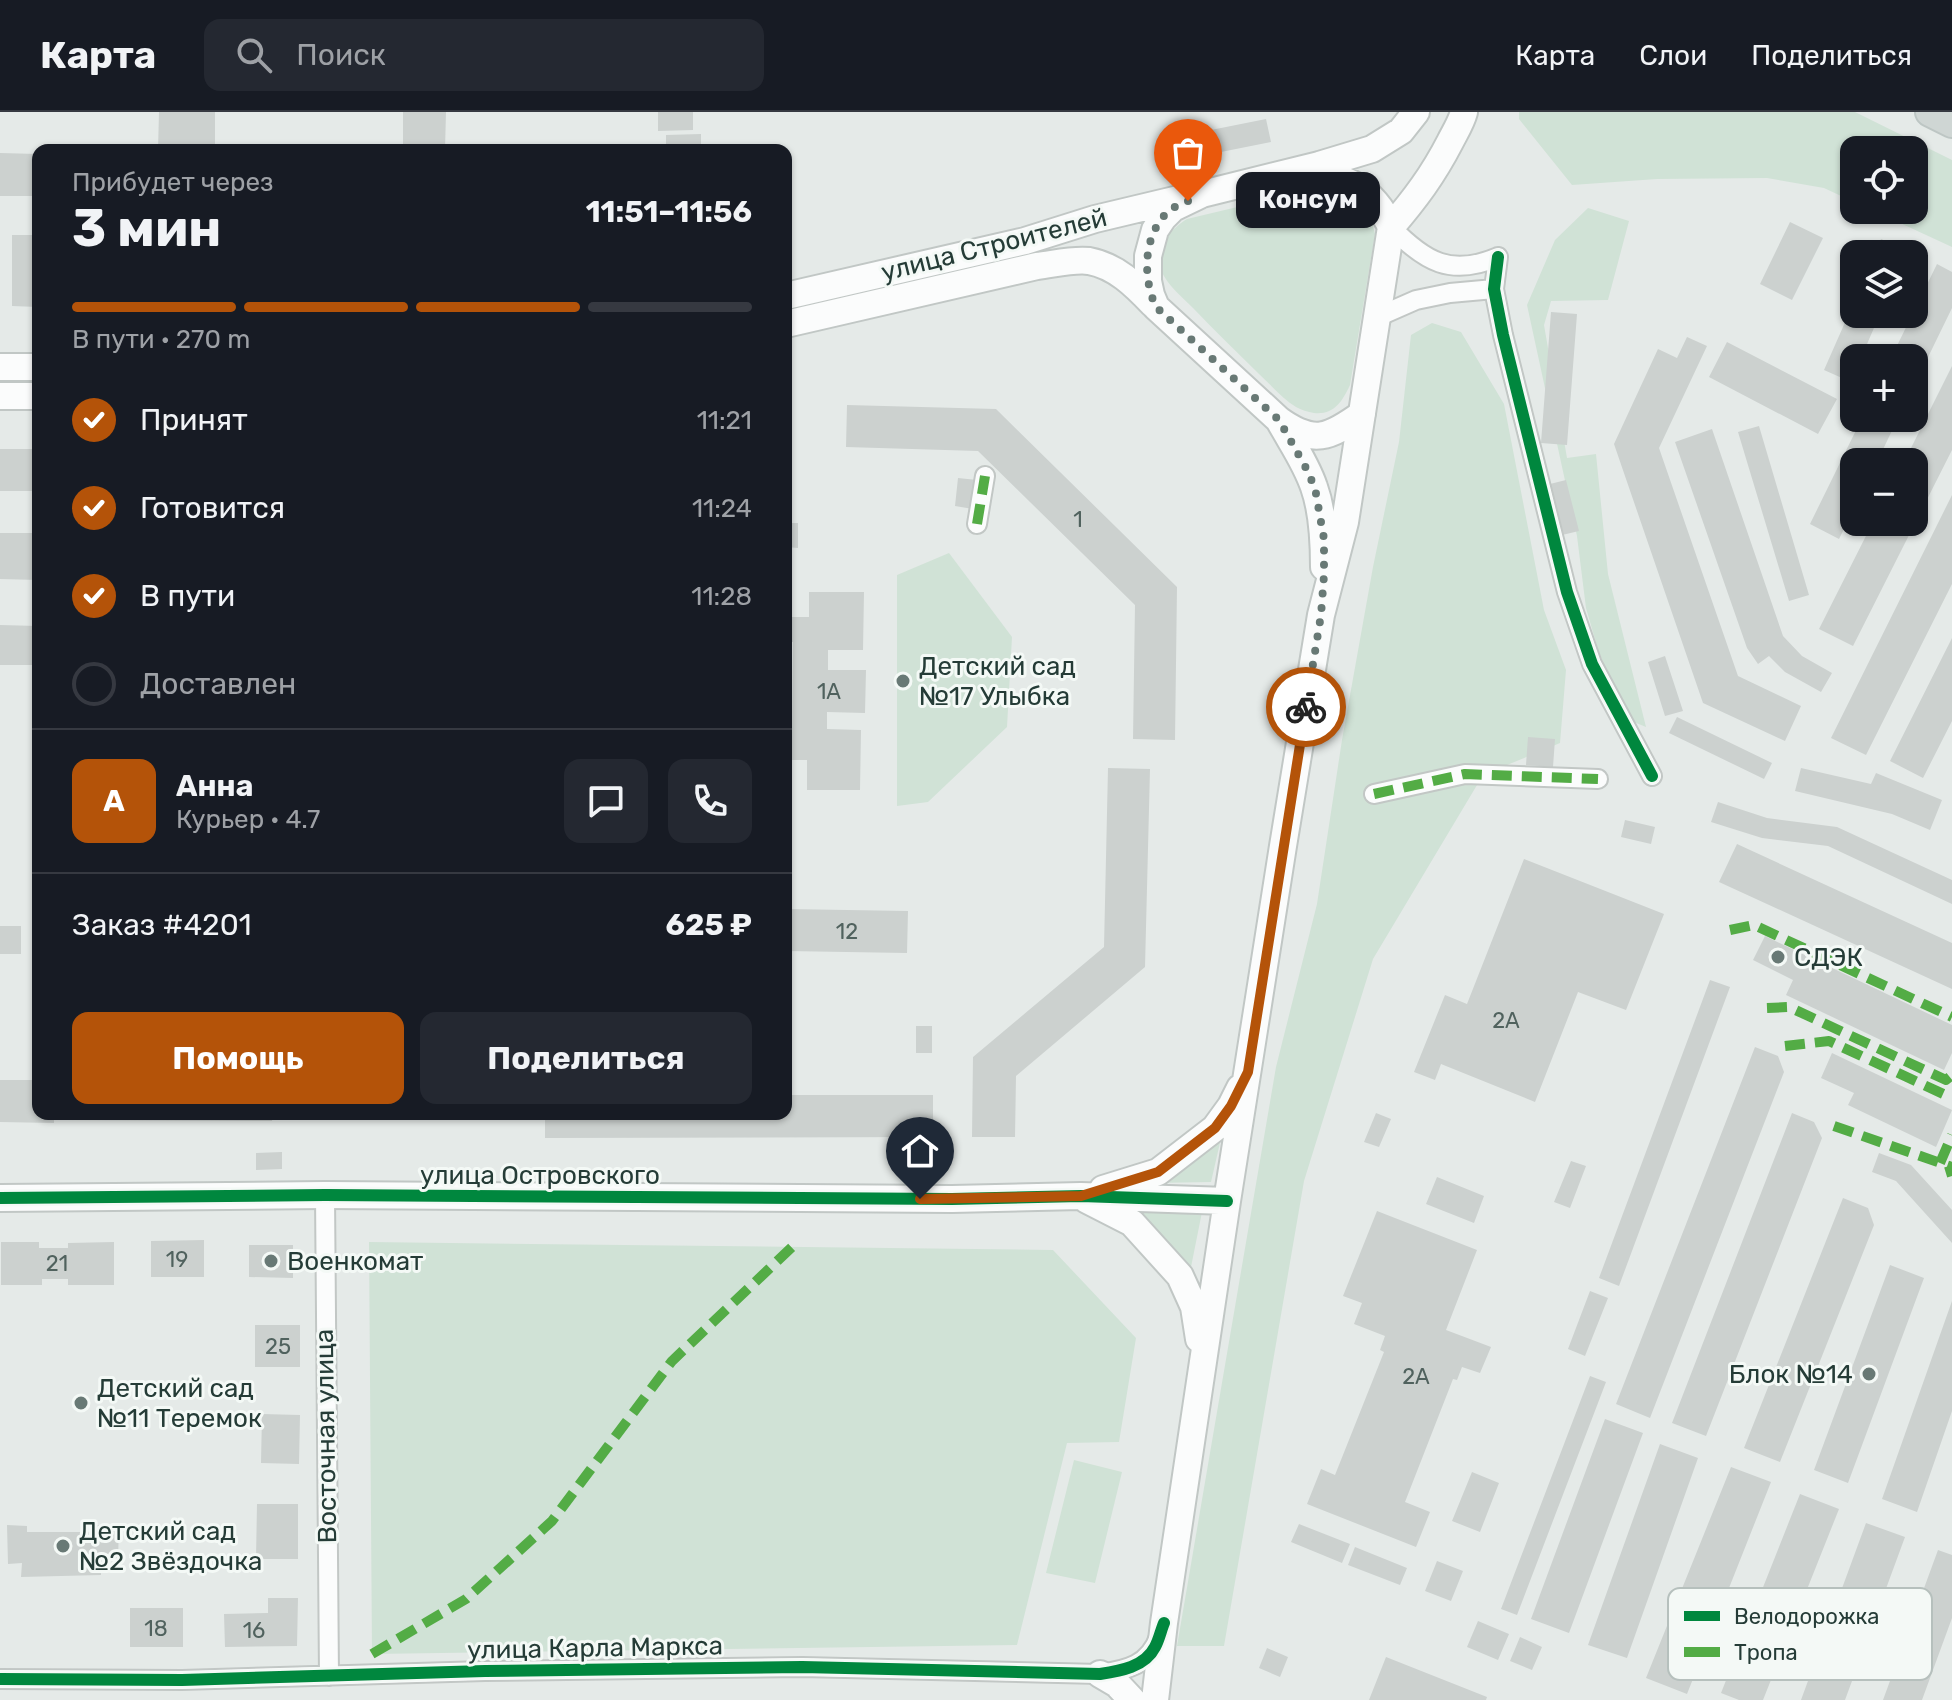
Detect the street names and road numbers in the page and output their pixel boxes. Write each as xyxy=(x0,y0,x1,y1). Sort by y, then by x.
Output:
street label: улица Строителей xyxy=(878,202,1110,288)
street label: улица Островского xyxy=(420,1160,660,1191)
street label: Восточная улица xyxy=(309,1328,343,1544)
street label: улица Карла Маркса xyxy=(467,1630,723,1666)

